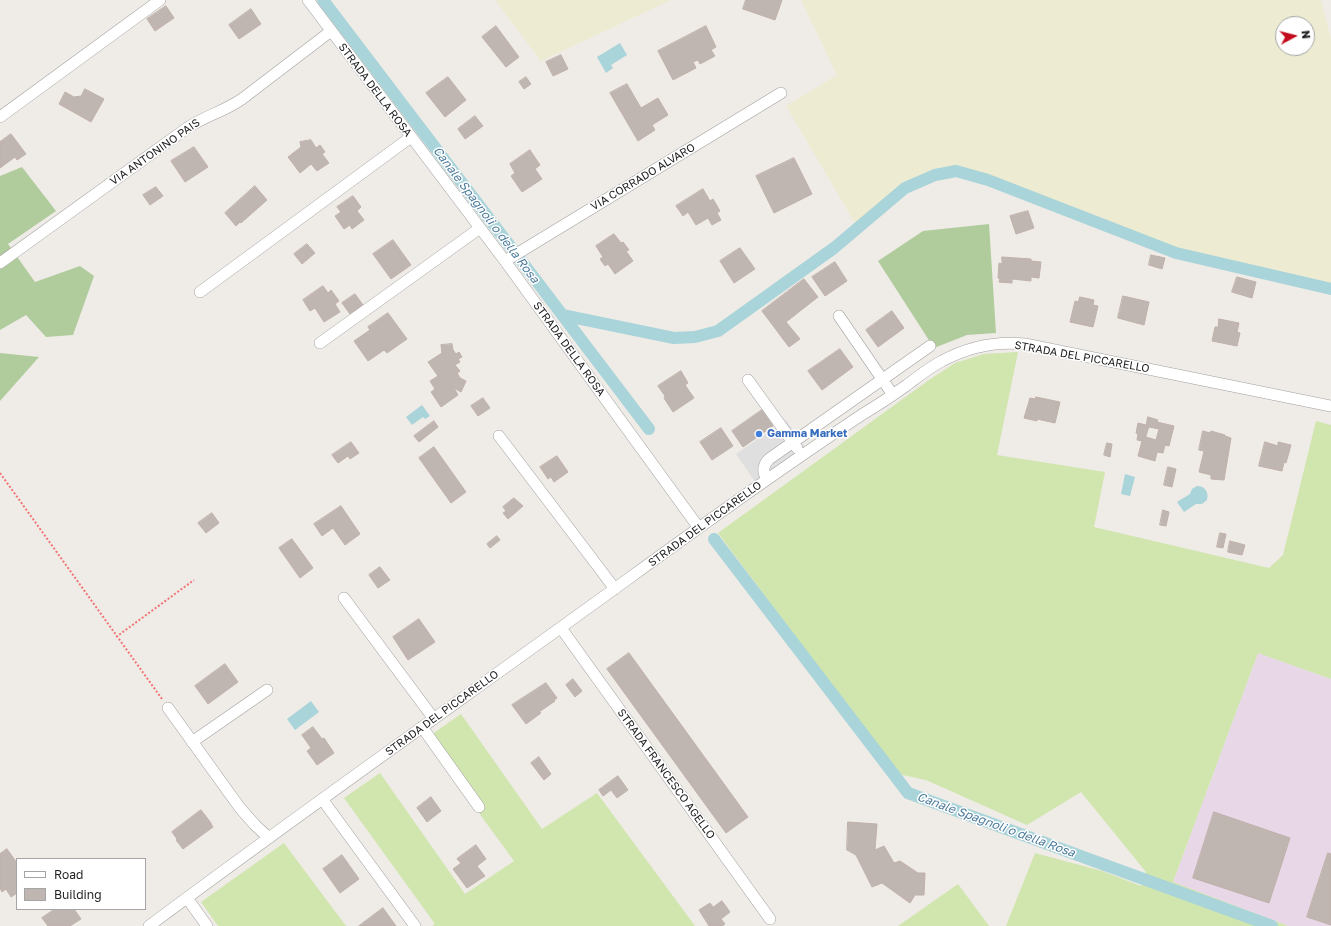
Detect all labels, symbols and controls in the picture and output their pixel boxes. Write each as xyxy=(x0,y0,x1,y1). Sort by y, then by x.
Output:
north arrow xyxy=(1275,16,1315,56)
text: N xyxy=(1299,30,1313,40)
street label: STRADA DELLA ROSA xyxy=(336,41,414,139)
street label: VIA ANTONINO PAIS xyxy=(108,116,202,188)
street label: VIA CORRADO ALVARO xyxy=(588,141,698,213)
water label: Canale Spagnoli o della Rosa xyxy=(430,144,542,286)
street label: STRADA DELLA ROSA xyxy=(530,299,608,399)
street label: STRADA DEL PICCARELLO xyxy=(1013,339,1151,375)
place label: Gamma Market xyxy=(767,427,847,441)
marker: Gamma Market xyxy=(754,429,764,439)
street label: STRADA DEL PICCARELLO xyxy=(646,478,764,570)
street label: STRADA DEL PICCARELLO xyxy=(383,667,501,759)
street label: STRADA FRANCESCO AGELLO xyxy=(614,706,718,842)
water label: Canale Spagnoli o della Rosa xyxy=(915,790,1077,860)
legend xyxy=(16,858,146,910)
text: Road xyxy=(54,867,83,882)
text: Building xyxy=(54,887,102,902)

